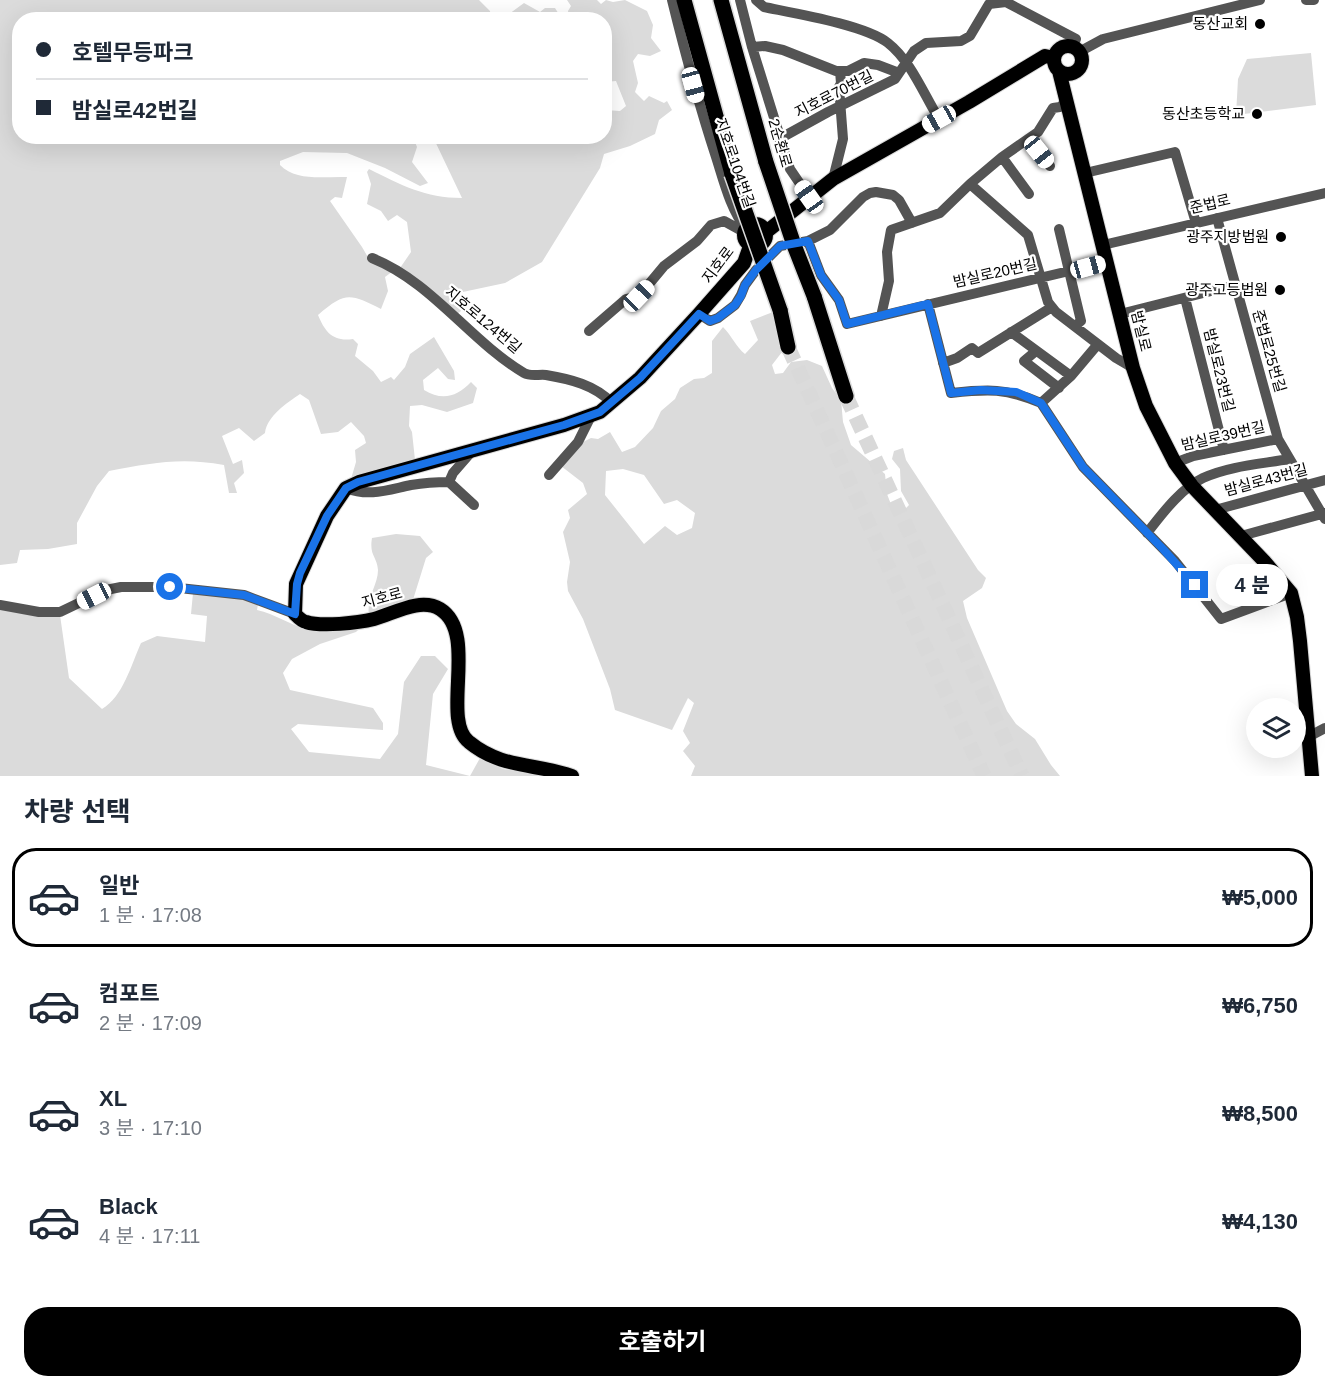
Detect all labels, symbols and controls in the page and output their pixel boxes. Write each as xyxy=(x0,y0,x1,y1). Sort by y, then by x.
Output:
place label: 동산교회 xyxy=(1193,15,1248,32)
marker: 동산교회 xyxy=(1253,17,1267,31)
text: 호텔무등파크 xyxy=(72,40,193,65)
car xyxy=(680,65,706,105)
street label: 지호로70번길 xyxy=(792,67,876,121)
text: 밤실로42번길 xyxy=(72,98,198,123)
car xyxy=(919,102,959,136)
place label: 동산초등학교 xyxy=(1162,105,1245,122)
marker: 동산초등학교 xyxy=(1250,107,1264,121)
street label: 지호로104번길 xyxy=(712,116,759,210)
street label: 2순환로 xyxy=(765,117,796,169)
car xyxy=(1021,132,1057,172)
car xyxy=(791,177,827,217)
street label: 준법로 xyxy=(1188,191,1232,216)
place label: 광주지방법원 xyxy=(1186,228,1269,245)
marker: 광주지방법원 xyxy=(1274,230,1288,244)
street label: 지호로 xyxy=(698,243,737,286)
car xyxy=(1068,254,1108,280)
street label: 밤실로20번길 xyxy=(951,255,1039,290)
car xyxy=(620,277,658,315)
place label: 광주고등법원 xyxy=(1185,281,1268,298)
street label: 지호로124번길 xyxy=(442,283,525,356)
marker: 광주고등법원 xyxy=(1273,283,1287,297)
street label: 준법로25번길 xyxy=(1250,307,1289,394)
street label: 밤실로 xyxy=(1128,309,1155,353)
street label: 밤실로23번길 xyxy=(1201,326,1238,414)
street label: 밤실로39번길 xyxy=(1179,418,1267,453)
street label: 밤실로43번길 xyxy=(1222,460,1309,499)
callout: 4 분 xyxy=(1216,564,1288,606)
route end xyxy=(1181,571,1208,598)
route start xyxy=(156,573,183,600)
text: 4 분 xyxy=(1234,574,1270,596)
car xyxy=(74,580,114,612)
street label: 지호로 xyxy=(360,584,404,611)
map controls xyxy=(1246,698,1306,758)
button: layers xyxy=(1246,698,1306,758)
text: 차량 선택 xyxy=(24,797,131,827)
icon: car xyxy=(27,871,81,925)
text: 일반 xyxy=(99,873,139,898)
text: ₩5,000 xyxy=(1222,885,1298,910)
text: 1 분 · 17:08 xyxy=(99,904,202,926)
icon: car xyxy=(27,979,81,1033)
text: 컴포트 xyxy=(99,981,160,1006)
text: ₩6,750 xyxy=(1222,993,1298,1018)
text: 2 분 · 17:09 xyxy=(99,1012,202,1034)
text: XL xyxy=(99,1086,127,1111)
icon: car xyxy=(27,1087,81,1141)
text: ₩8,500 xyxy=(1222,1101,1298,1126)
text: 3 분 · 17:10 xyxy=(99,1117,202,1139)
text: Black xyxy=(99,1194,158,1219)
icon: car xyxy=(27,1195,81,1249)
text: ₩4,130 xyxy=(1222,1209,1298,1234)
text: 4 분 · 17:11 xyxy=(99,1225,200,1247)
button: 호출하기 xyxy=(24,1307,1301,1376)

